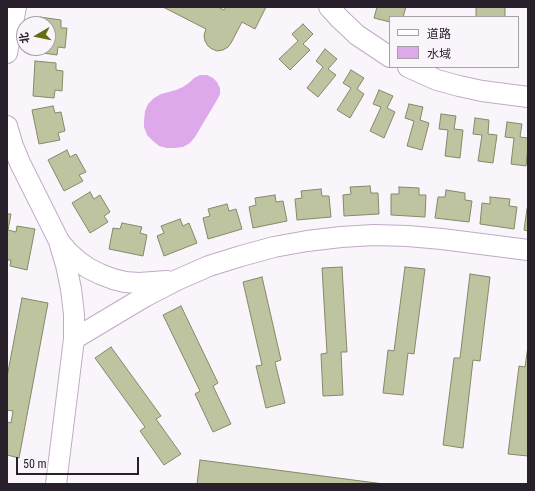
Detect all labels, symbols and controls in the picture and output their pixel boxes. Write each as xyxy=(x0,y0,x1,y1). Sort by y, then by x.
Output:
north arrow xyxy=(16,16,56,56)
legend xyxy=(389,16,519,68)
text: 道路 xyxy=(427,27,451,41)
text: 北 xyxy=(17,31,32,44)
text: 水域 xyxy=(427,47,451,61)
scale bar xyxy=(18,449,141,475)
text: 50 m xyxy=(23,457,47,471)

